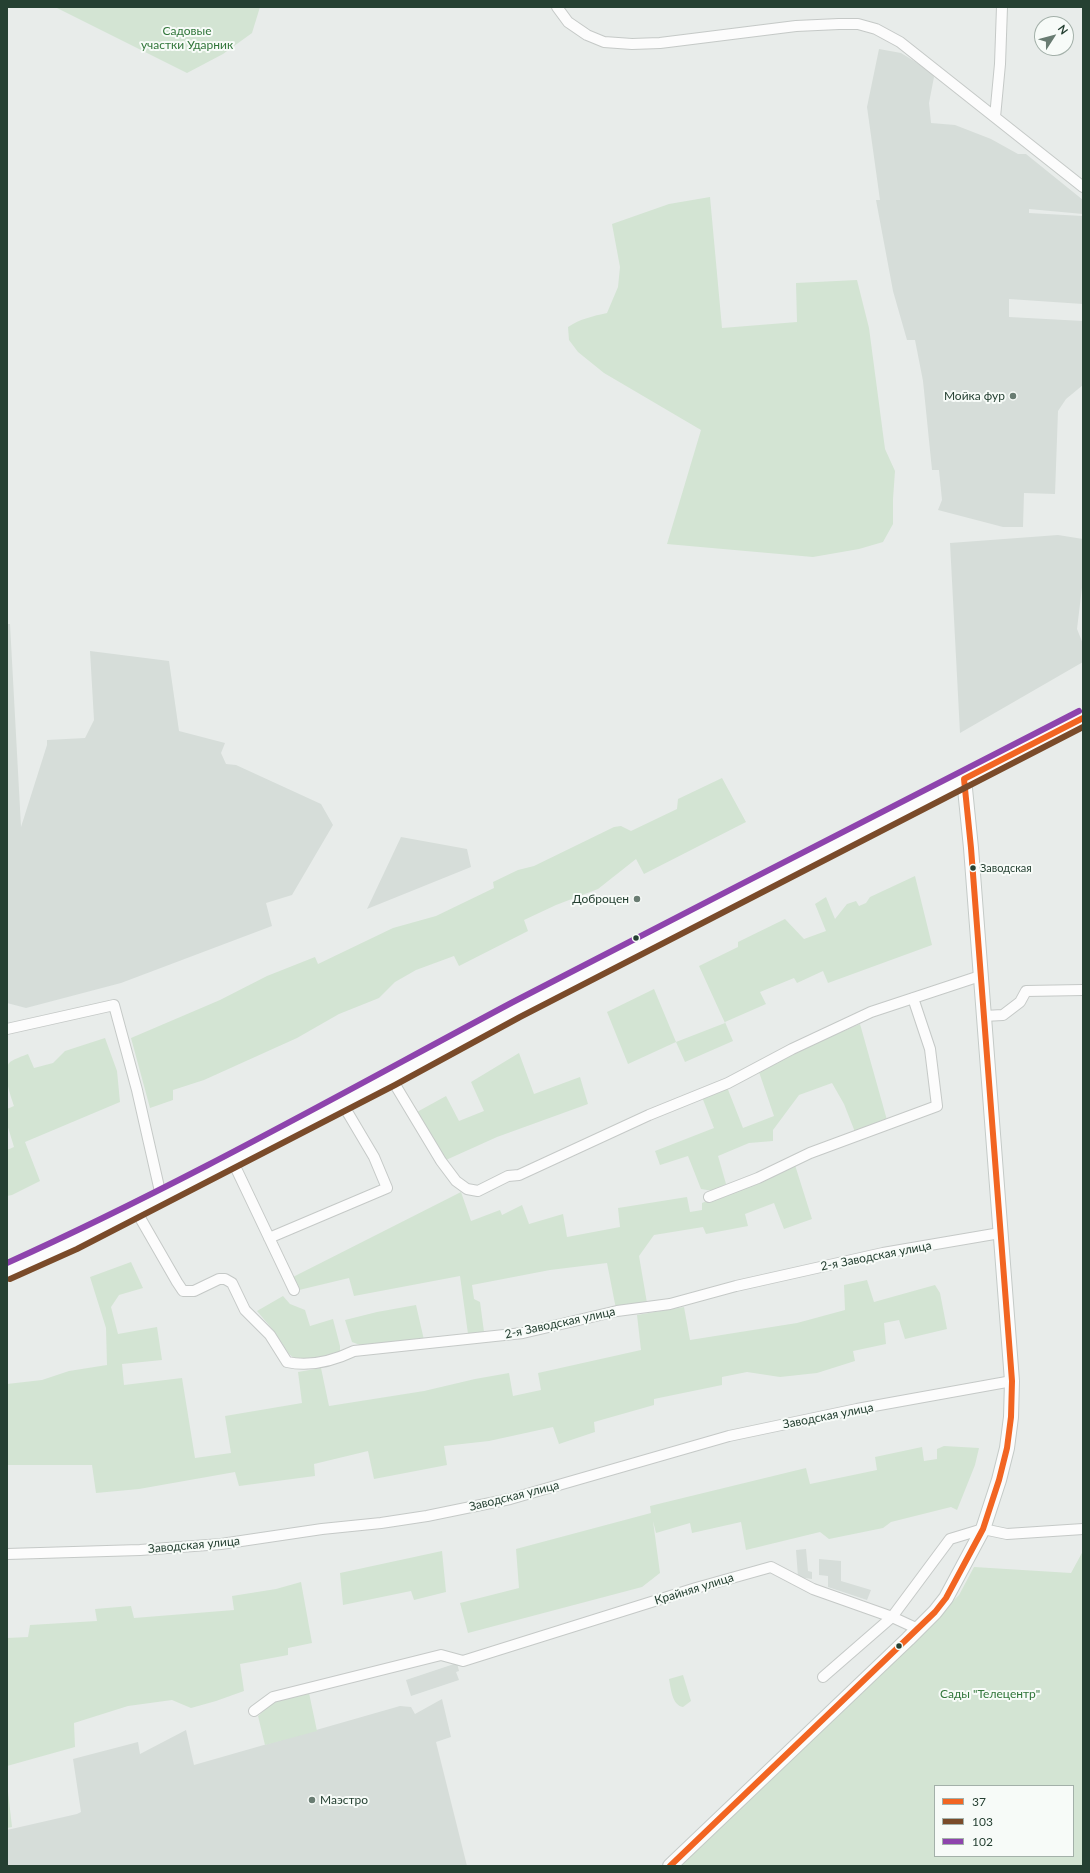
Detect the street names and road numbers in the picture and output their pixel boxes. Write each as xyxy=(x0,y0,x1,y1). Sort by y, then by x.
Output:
street label: 2-я Заводская улица xyxy=(819,1238,933,1274)
street label: 2-я Заводская улица xyxy=(503,1304,617,1342)
street label: Заводская улица xyxy=(781,1400,875,1432)
street label: Заводская улица xyxy=(467,1478,561,1514)
street label: Заводская улица xyxy=(147,1534,241,1556)
street label: Крайняя улица xyxy=(653,1570,735,1608)

